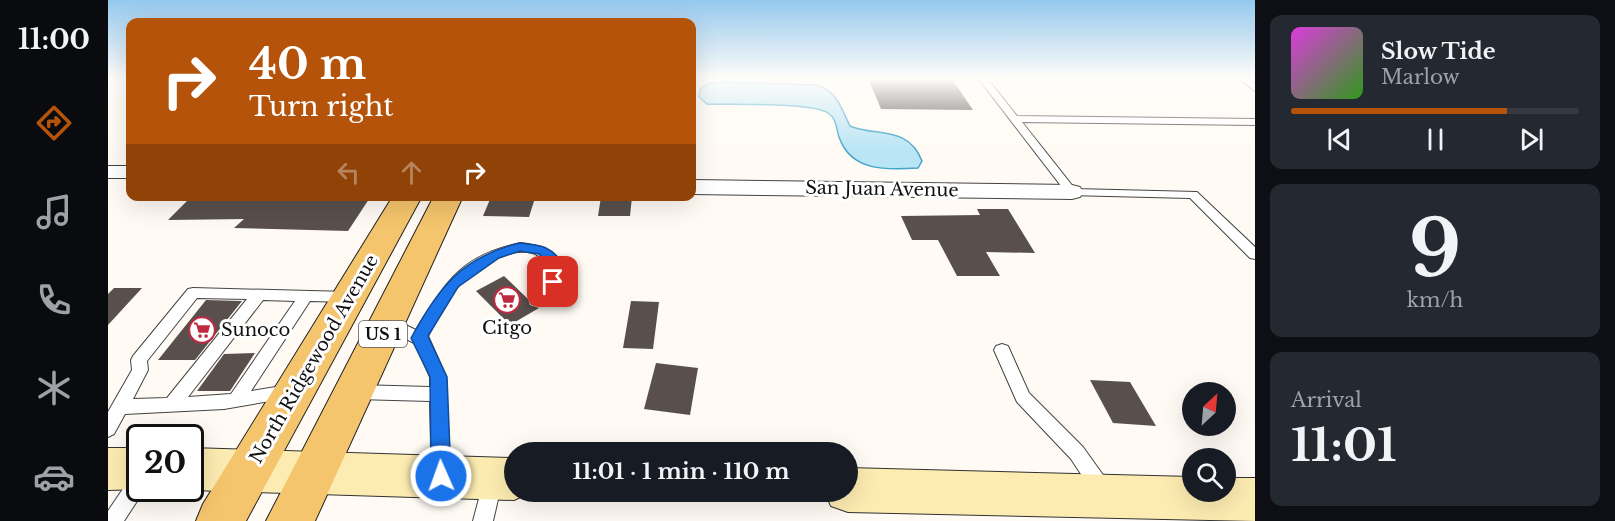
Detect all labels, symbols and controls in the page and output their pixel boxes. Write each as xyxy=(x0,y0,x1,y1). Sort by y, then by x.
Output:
text: 11:00 xyxy=(18,23,90,56)
text: 40 m xyxy=(249,38,366,90)
text: Slow Tide xyxy=(1381,38,1496,65)
icon: right xyxy=(150,42,228,120)
text: Marlow xyxy=(1381,65,1460,89)
text: Turn right xyxy=(249,90,393,123)
icon: directions xyxy=(33,102,75,144)
icon: previous xyxy=(1323,123,1356,156)
icon: pause xyxy=(1419,123,1452,156)
icon: next xyxy=(1515,123,1548,156)
icon: left xyxy=(332,156,365,189)
icon: ahead xyxy=(395,156,428,189)
icon: right xyxy=(458,156,491,189)
street label: San Juan Avenue xyxy=(805,177,959,201)
icon: music xyxy=(33,191,75,233)
text: 9 xyxy=(1409,200,1461,297)
street label: North Ridgewood Avenue xyxy=(245,251,383,467)
pin xyxy=(527,256,578,307)
icon: arrive xyxy=(536,265,569,298)
icon: phone xyxy=(33,279,75,321)
supermarket icon: Citgo xyxy=(492,285,522,315)
text: km/h xyxy=(1407,288,1463,312)
supermarket icon: Sunoco xyxy=(187,315,217,345)
place label: Citgo xyxy=(482,317,532,339)
place label: Sunoco xyxy=(221,319,290,341)
road number: US 1 xyxy=(359,321,407,347)
icon: climate xyxy=(33,367,75,409)
north arrow xyxy=(1182,382,1236,436)
map controls xyxy=(1182,382,1236,502)
text: Arrival xyxy=(1291,388,1362,412)
text: 11:01 xyxy=(1291,417,1397,473)
speed limit sign: 20 xyxy=(126,424,204,502)
position arrow xyxy=(409,444,473,508)
button: search xyxy=(1182,448,1236,502)
icon: car xyxy=(33,456,75,498)
text: 11:01 · 1 min · 110 m xyxy=(572,458,790,485)

